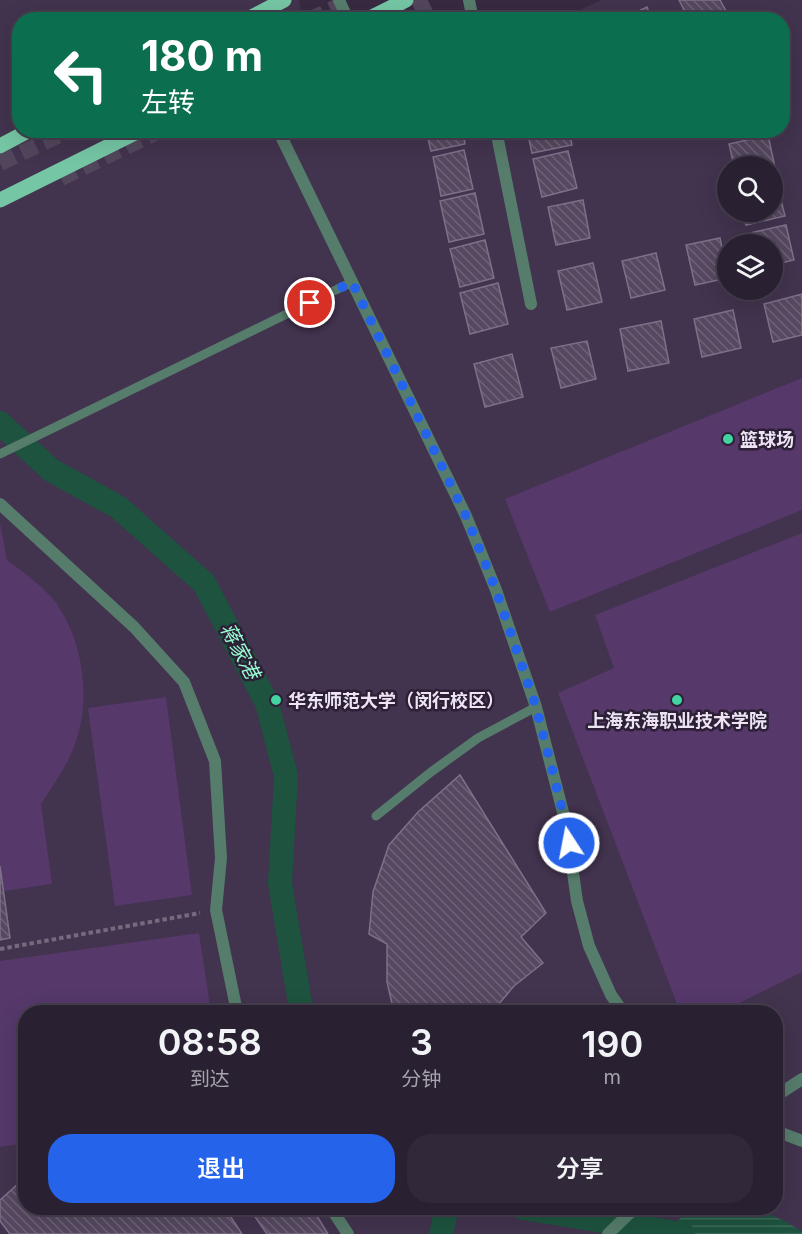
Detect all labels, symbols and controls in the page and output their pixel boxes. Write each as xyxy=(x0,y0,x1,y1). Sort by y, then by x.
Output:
text: 180 m xyxy=(141,30,263,81)
icon: left xyxy=(42,36,120,114)
text: 左转 xyxy=(141,86,195,119)
map controls xyxy=(717,156,783,300)
button: search xyxy=(717,156,783,222)
button: layers xyxy=(717,234,783,300)
pin xyxy=(284,277,335,328)
icon: arrive xyxy=(293,286,326,319)
place label: 篮球场 xyxy=(740,429,794,450)
marker: 篮球场 xyxy=(721,432,735,446)
water label: 蒋家港 xyxy=(215,619,266,686)
place label: 华东师范大学（闵行校区） xyxy=(288,690,504,711)
marker: 华东师范大学（闵行校区） xyxy=(269,693,283,707)
marker: 上海东海职业技术学院 xyxy=(670,693,684,707)
place label: 上海东海职业技术学院 xyxy=(587,710,767,731)
position arrow xyxy=(537,811,601,875)
text: 08:58 xyxy=(158,1020,262,1064)
text: 3 xyxy=(410,1020,433,1064)
text: 190 xyxy=(581,1022,643,1066)
text: m xyxy=(603,1065,621,1089)
text: 到达 xyxy=(190,1067,230,1091)
text: 分钟 xyxy=(401,1067,441,1091)
button: 退出 xyxy=(48,1134,395,1203)
button: 分享 xyxy=(407,1134,753,1203)

